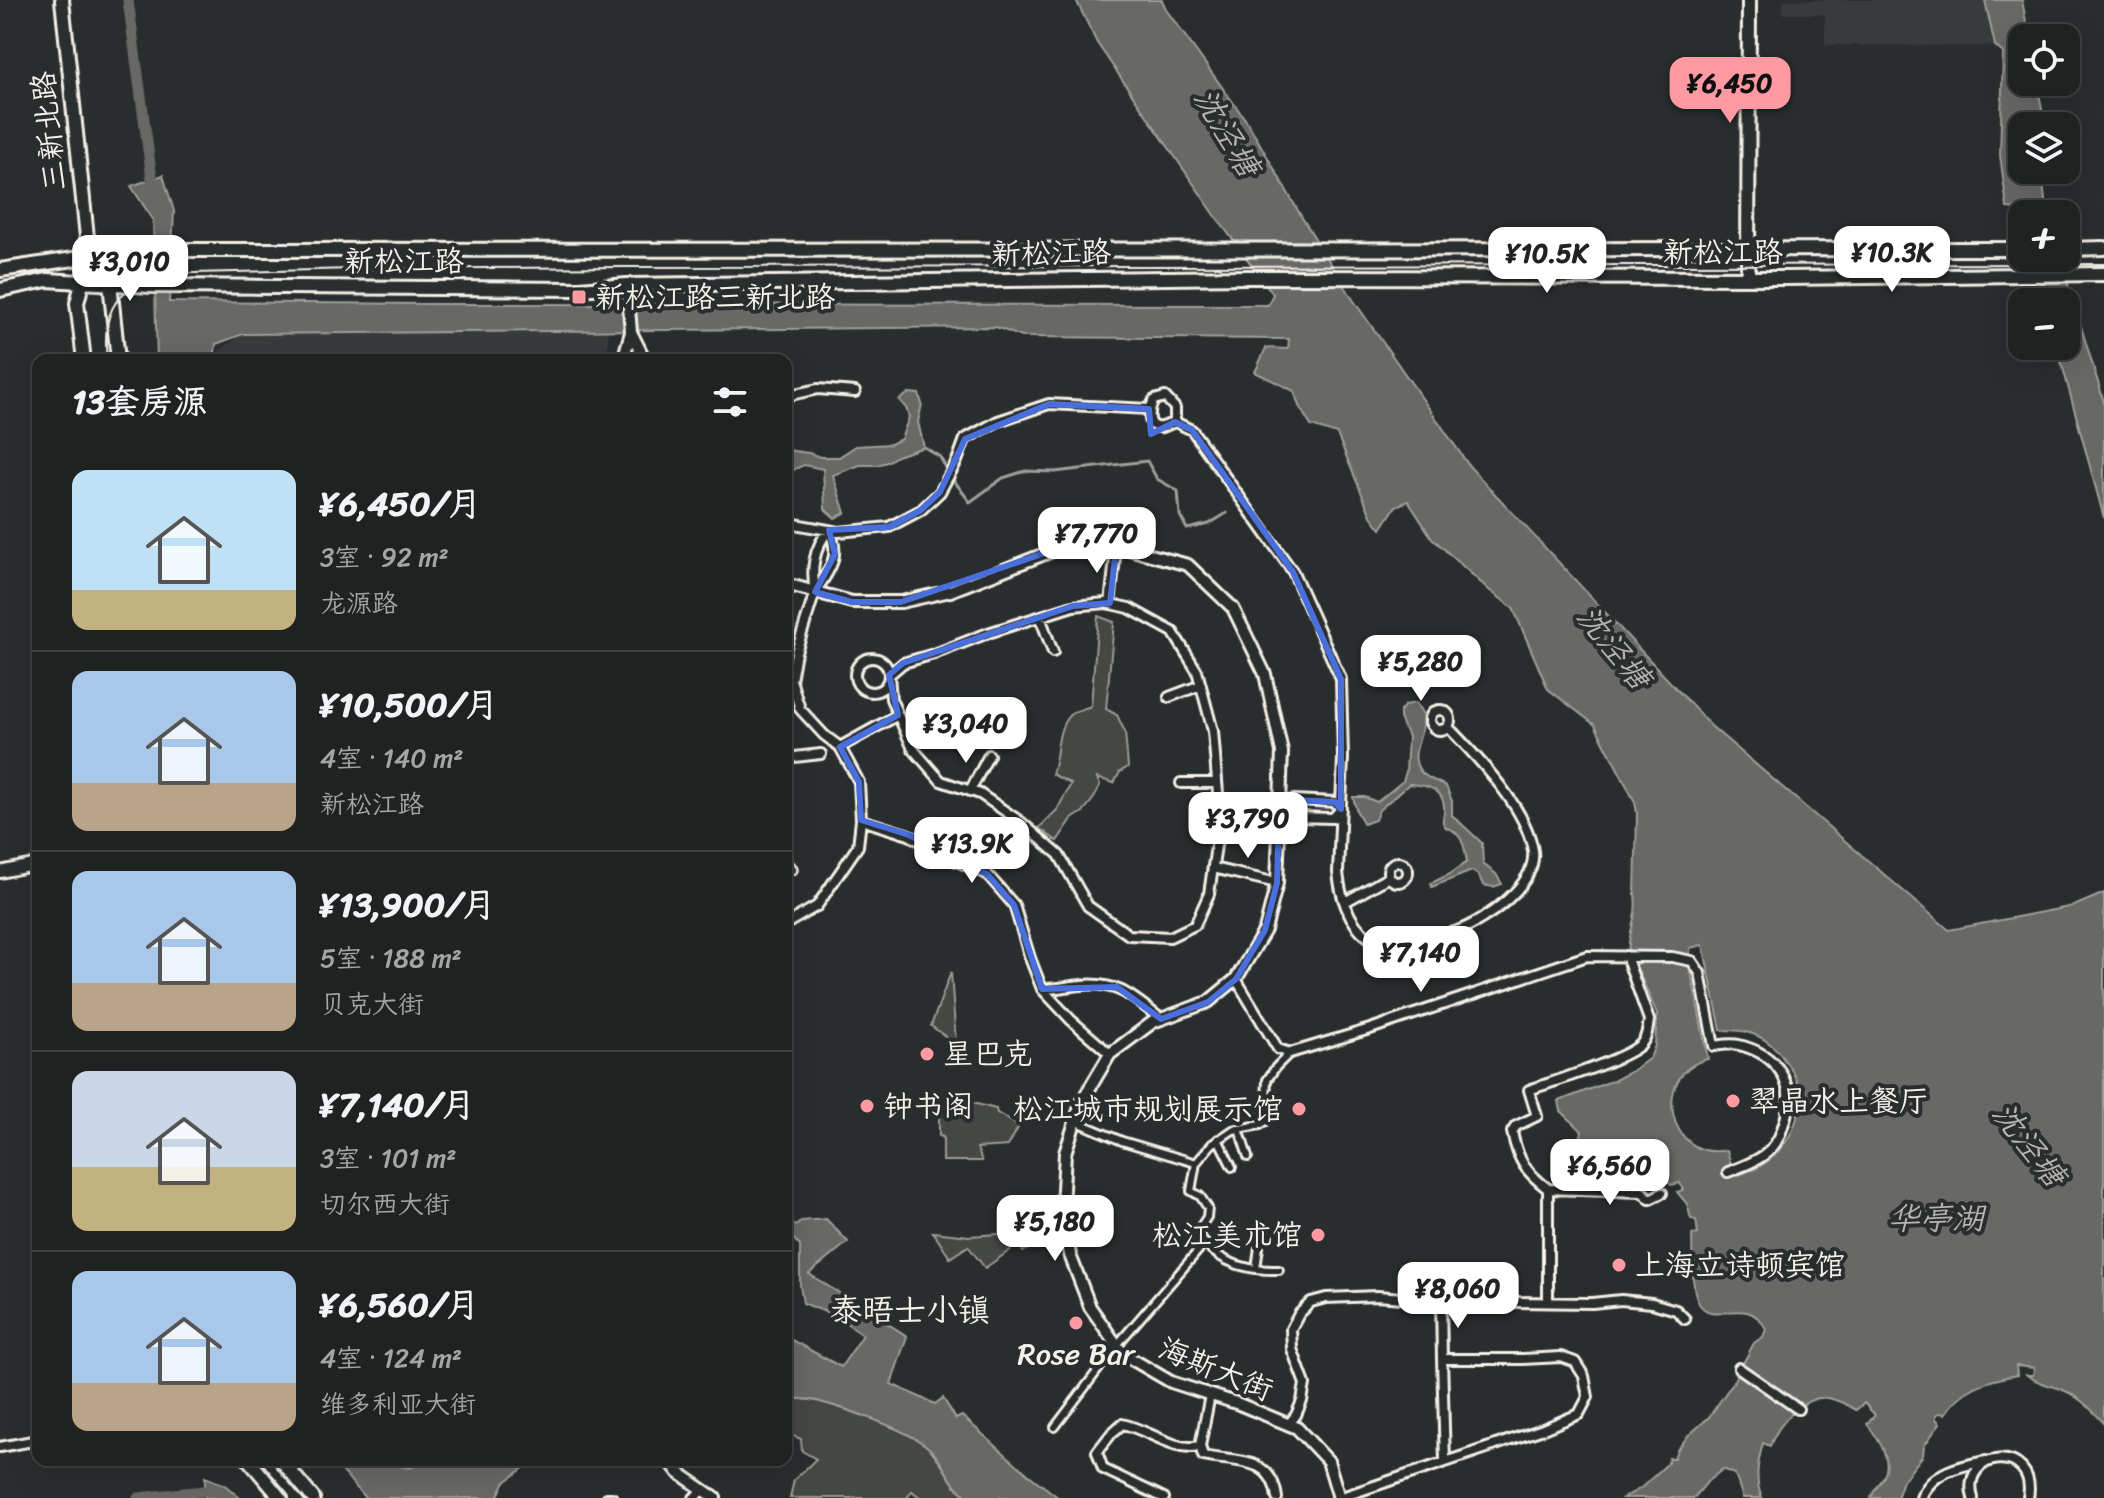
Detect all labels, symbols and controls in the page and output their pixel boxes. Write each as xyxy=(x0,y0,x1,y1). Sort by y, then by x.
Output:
map controls xyxy=(2008,24,2080,360)
button: locate xyxy=(2008,24,2080,96)
pin: ¥6,450 xyxy=(1665,57,1795,125)
text: ¥6,450 xyxy=(1688,60,1772,106)
street label: 三新北路 xyxy=(16,69,82,193)
water label: 沈泾塘 xyxy=(1177,76,1277,191)
button: layers xyxy=(2008,112,2080,184)
button: + xyxy=(2008,200,2080,272)
street label: 新松江路 xyxy=(991,225,1111,281)
street label: 新松江路 xyxy=(1663,225,1783,279)
pin: ¥10.3K xyxy=(1827,226,1957,294)
pin: ¥10.5K xyxy=(1482,227,1612,295)
text: ¥10.3K xyxy=(1852,229,1932,275)
text: ¥10.5K xyxy=(1506,230,1588,276)
street label: 新松江路 xyxy=(344,234,464,288)
pin: ¥3,010 xyxy=(65,235,195,303)
text: ¥3,010 xyxy=(90,238,170,284)
place label: 新松江路三新北路 xyxy=(595,270,835,324)
marker: 新松江路三新北路 xyxy=(570,288,588,306)
button: − xyxy=(2008,288,2080,360)
text: 13套房源 xyxy=(72,372,207,432)
icon: filters xyxy=(708,380,752,424)
text: ¥6,450/月 xyxy=(320,474,482,534)
icon: home xyxy=(136,502,232,598)
pin: ¥7,770 xyxy=(1032,507,1162,575)
text: ¥7,770 xyxy=(1056,510,1138,556)
text: 3室 · 92 m² xyxy=(320,534,449,580)
text: 龙源路 xyxy=(320,580,398,626)
water label: 沈泾塘 xyxy=(1561,592,1668,705)
pin: ¥5,280 xyxy=(1356,635,1486,703)
text: ¥5,280 xyxy=(1379,638,1463,684)
text: ¥10,500/月 xyxy=(320,675,499,735)
pin: ¥3,040 xyxy=(901,697,1031,765)
text: ¥3,040 xyxy=(924,700,1008,746)
icon: home xyxy=(136,703,232,799)
text: 4室 · 140 m² xyxy=(320,735,464,781)
text: 新松江路 xyxy=(320,781,424,827)
pin: ¥3,790 xyxy=(1183,792,1313,860)
text: ¥3,790 xyxy=(1207,795,1289,841)
pin: ¥13.9K xyxy=(907,817,1037,885)
text: ¥13.9K xyxy=(932,820,1012,866)
text: ¥13,900/月 xyxy=(320,875,496,935)
icon: home xyxy=(136,903,232,999)
pin: ¥7,140 xyxy=(1356,926,1486,994)
text: ¥7,140 xyxy=(1381,929,1461,975)
text: 5室 · 188 m² xyxy=(320,935,462,981)
text: 贝克大街 xyxy=(320,981,424,1027)
place label: 星巴克 xyxy=(943,1027,1033,1081)
marker: 星巴克 xyxy=(918,1045,936,1063)
place label: 翠晶水上餐厅 xyxy=(1749,1074,1929,1128)
text: ¥7,140/月 xyxy=(320,1075,476,1135)
place label: 钟书阁 xyxy=(883,1079,973,1133)
place label: 松江城市规划展示馆 xyxy=(1013,1082,1283,1136)
water label: 沈泾塘 xyxy=(1977,1089,2082,1202)
marker: 翠晶水上餐厅 xyxy=(1724,1092,1742,1110)
marker: 钟书阁 xyxy=(858,1097,876,1115)
marker: 松江城市规划展示馆 xyxy=(1290,1100,1308,1118)
icon: home xyxy=(136,1103,232,1199)
text: 3室 · 101 m² xyxy=(320,1135,456,1181)
pin: ¥6,560 xyxy=(1545,1139,1675,1207)
text: ¥6,560 xyxy=(1568,1142,1652,1188)
text: 切尔西大街 xyxy=(320,1181,450,1227)
water label: 华亭湖 xyxy=(1888,1190,1987,1247)
pin: ¥5,180 xyxy=(990,1195,1120,1263)
text: ¥5,180 xyxy=(1015,1198,1095,1244)
place label: 松江美术馆 xyxy=(1152,1208,1302,1262)
marker: 松江美术馆 xyxy=(1309,1226,1327,1244)
place label: 上海立诗顿宾馆 xyxy=(1635,1238,1845,1292)
marker: 上海立诗顿宾馆 xyxy=(1610,1256,1628,1274)
pin: ¥8,060 xyxy=(1393,1262,1523,1330)
text: ¥8,060 xyxy=(1416,1265,1500,1311)
text: ¥6,560/月 xyxy=(320,1275,480,1335)
district label: 泰晤士小镇 xyxy=(830,1282,990,1339)
icon: home xyxy=(136,1303,232,1399)
marker: Rose Bar xyxy=(1067,1314,1085,1332)
street label: 海斯大街 xyxy=(1150,1321,1282,1417)
place label: Rose Bar xyxy=(1017,1327,1136,1381)
text: 4室 · 124 m² xyxy=(320,1335,462,1381)
text: 维多利亚大街 xyxy=(320,1381,476,1427)

